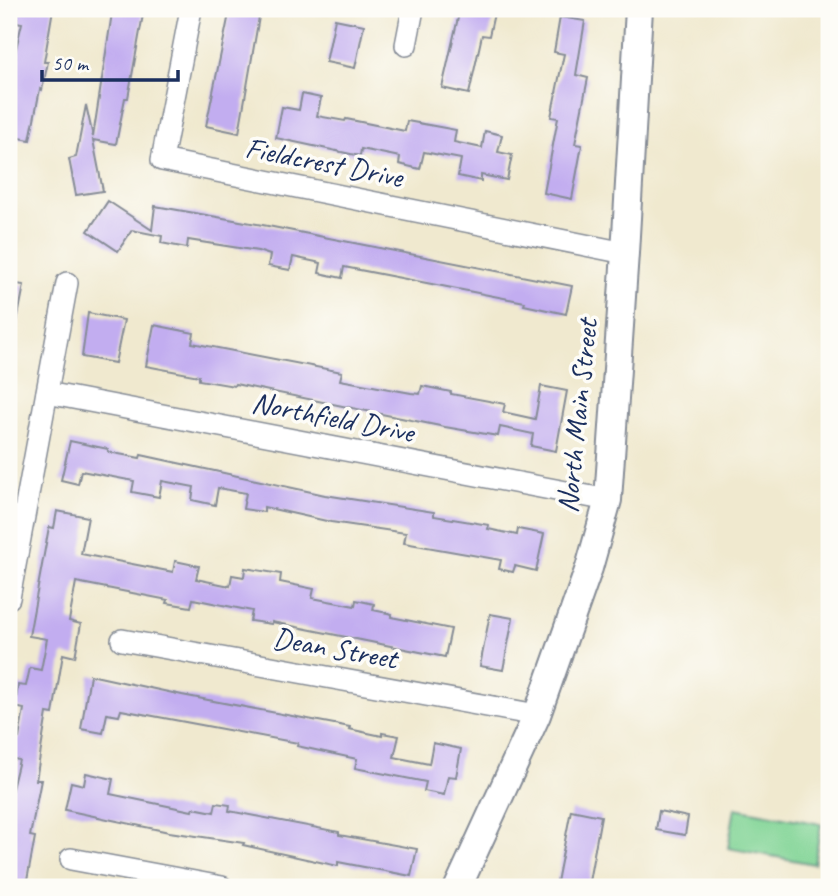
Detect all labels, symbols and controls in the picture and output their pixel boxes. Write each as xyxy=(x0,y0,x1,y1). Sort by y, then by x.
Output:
scale bar xyxy=(42,38,178,82)
text: 50 m xyxy=(52,50,90,76)
street label: Fieldcrest Drive xyxy=(242,128,408,196)
street label: North Main Street xyxy=(548,314,606,515)
street label: Northfield Drive xyxy=(249,383,419,452)
street label: Dean Street xyxy=(270,618,403,678)

